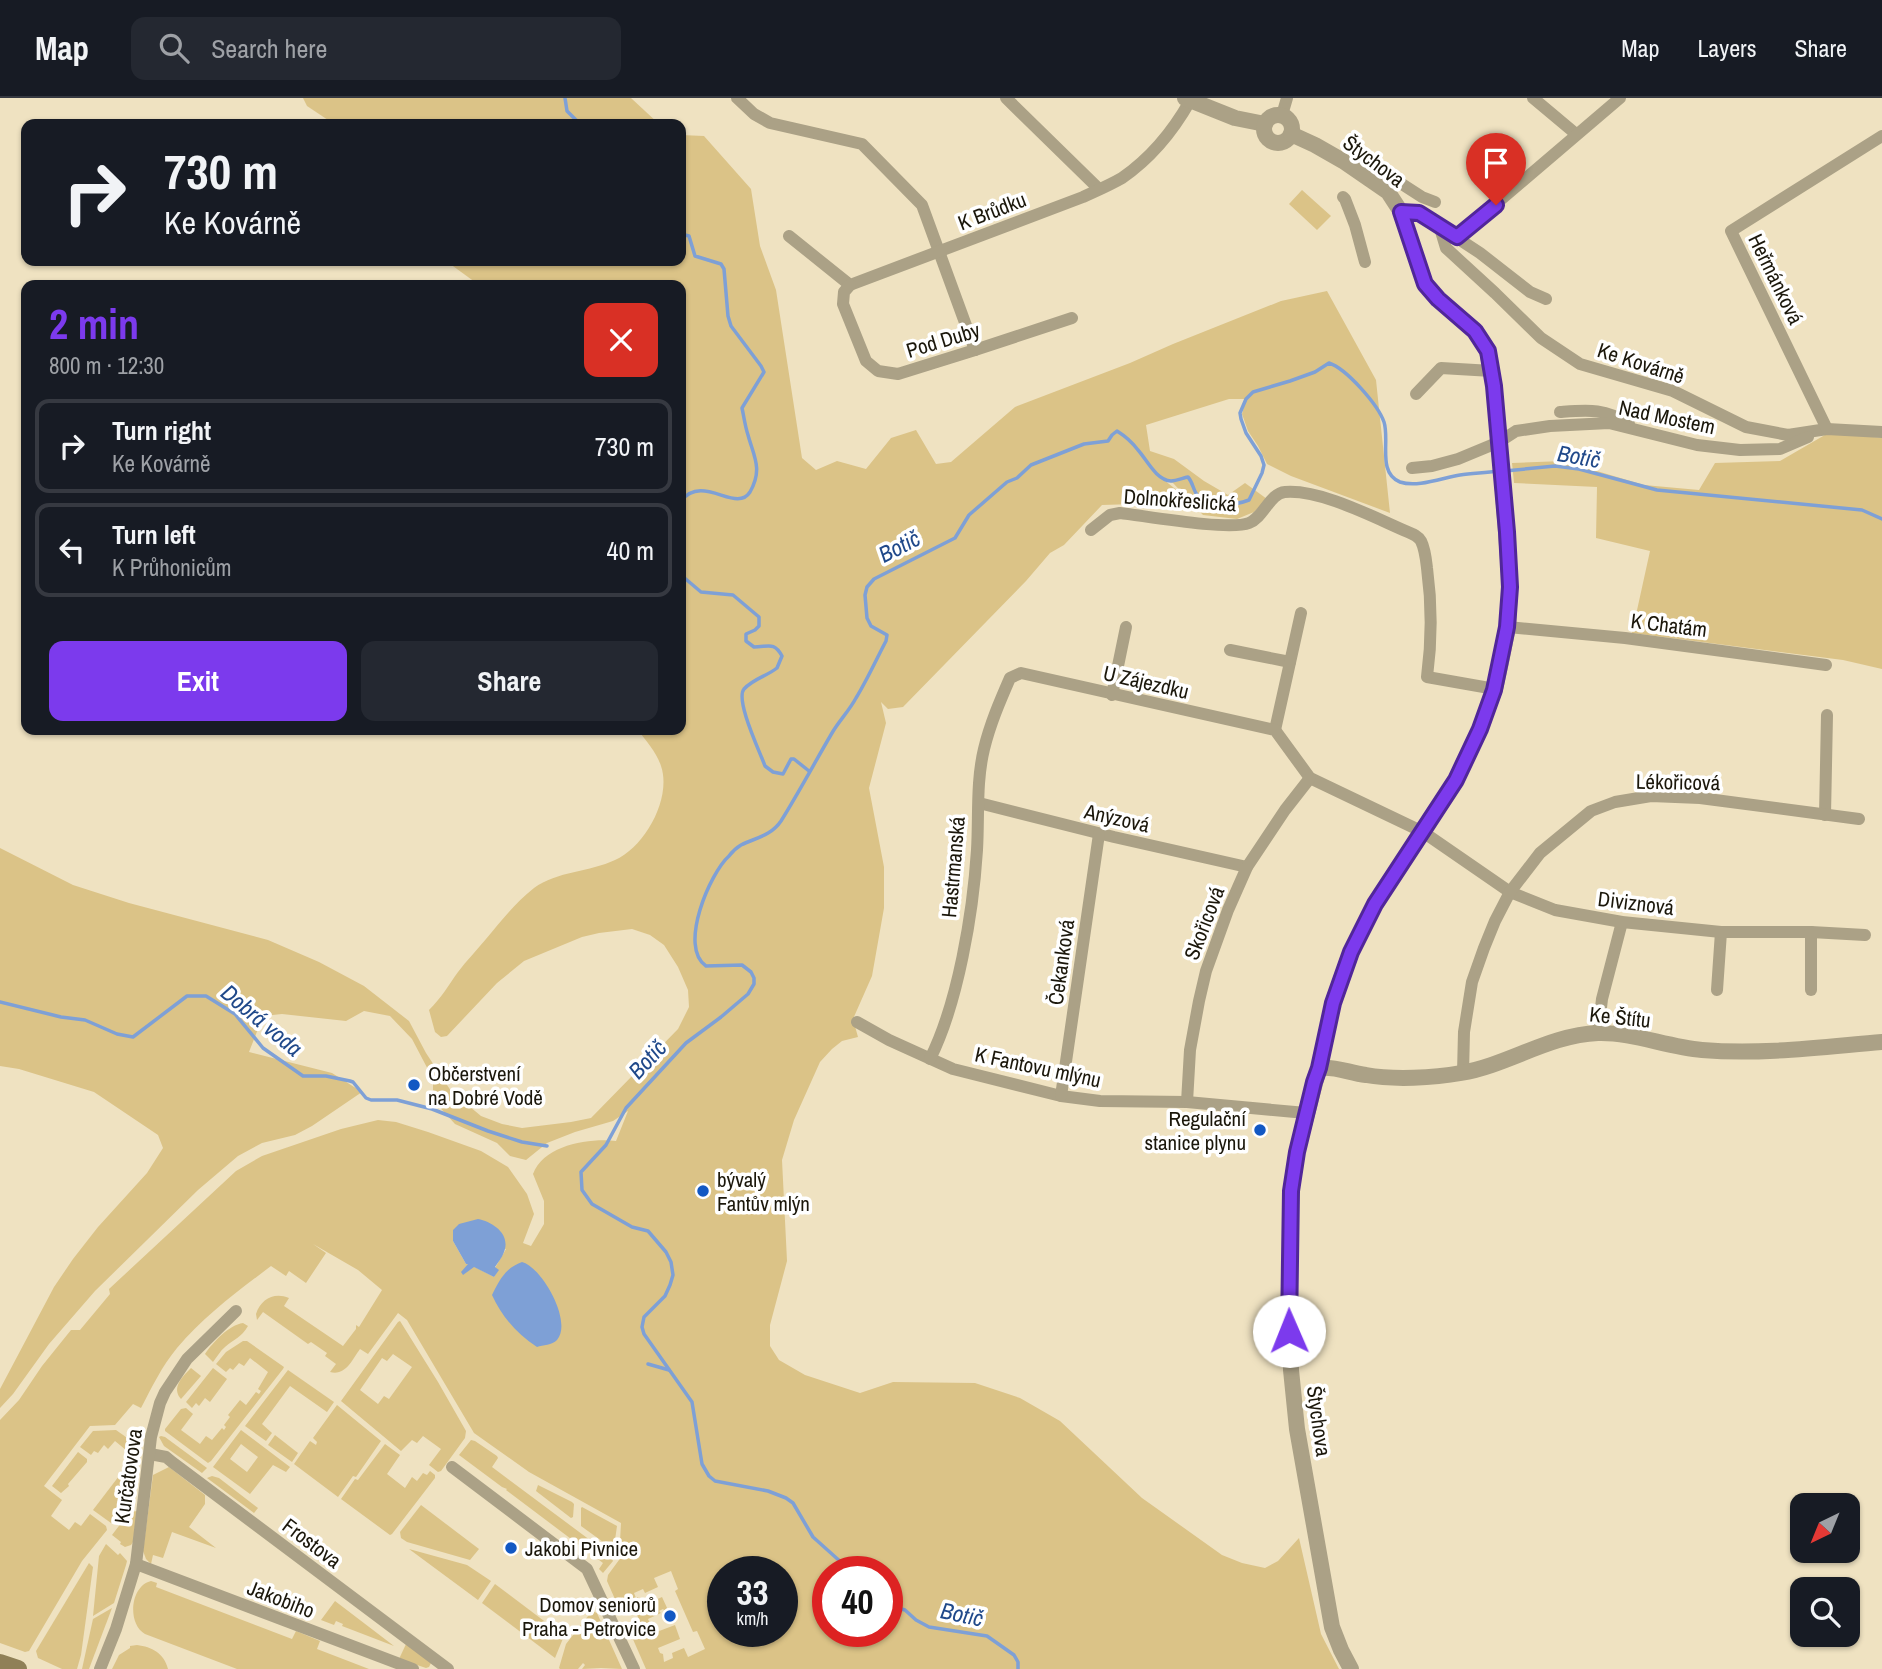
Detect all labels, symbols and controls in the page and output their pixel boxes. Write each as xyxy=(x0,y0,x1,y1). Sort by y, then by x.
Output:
search box xyxy=(131,17,621,80)
text: Map xyxy=(35,26,89,70)
icon: search xyxy=(155,29,193,67)
text: Search here xyxy=(211,31,327,66)
text: Map xyxy=(1621,32,1659,64)
text: Layers xyxy=(1697,32,1756,64)
text: Share xyxy=(1794,32,1847,64)
street label: Štychova xyxy=(1337,128,1411,194)
pin xyxy=(1466,133,1526,205)
text: 730 m xyxy=(164,138,278,204)
icon: arrive xyxy=(1477,144,1515,182)
icon: right xyxy=(49,147,140,238)
street label: K Brůdku xyxy=(954,185,1030,237)
text: Ke Kovárně xyxy=(164,201,301,244)
street label: Heřmánková xyxy=(1742,229,1811,330)
text: 2 min xyxy=(49,296,139,352)
button: close xyxy=(584,303,658,377)
street label: Pod Duby xyxy=(903,315,984,365)
street label: Ke Kovárně xyxy=(1594,335,1688,391)
text: 800 m · 12:30 xyxy=(49,350,164,381)
street label: Nad Mostem xyxy=(1616,393,1718,441)
text: Turn right xyxy=(112,413,211,448)
icon: right xyxy=(53,427,91,465)
text: 730 m xyxy=(595,429,654,464)
water label: Botič xyxy=(1555,437,1603,475)
text: Ke Kovárně xyxy=(112,448,211,479)
street label: Dolnokřeslická xyxy=(1123,482,1238,518)
text: Turn left xyxy=(112,517,196,552)
water label: Botič xyxy=(873,522,926,570)
icon: left xyxy=(53,531,91,569)
text: 40 m xyxy=(607,533,654,568)
text: K Průhonicům xyxy=(112,552,232,583)
street label: K Chatám xyxy=(1629,606,1709,644)
button: Exit xyxy=(49,641,347,721)
button: Share xyxy=(361,641,658,721)
street label: U Zájezdku xyxy=(1100,658,1192,706)
street label: Lékořicová xyxy=(1636,767,1721,797)
street label: Anýzová xyxy=(1081,796,1153,840)
street label: Hastrmanská xyxy=(934,815,972,919)
street label: Skořicová xyxy=(1177,882,1231,964)
street label: Diviznová xyxy=(1596,884,1676,922)
street label: Čekanková xyxy=(1041,917,1081,1007)
water label: Dobrá voda xyxy=(215,977,309,1063)
street label: Ke Štítu xyxy=(1588,999,1652,1035)
water label: Botič xyxy=(621,1032,673,1085)
street label: K Fantovu mlýnu xyxy=(972,1039,1104,1095)
place label: Občerstvení na Dobré Vodě xyxy=(428,1059,543,1112)
marker: Občerstvení na Dobré Vodě xyxy=(406,1077,422,1093)
place label: Regulační stanice plynu xyxy=(1145,1104,1246,1157)
marker: Regulační stanice plynu xyxy=(1252,1122,1268,1138)
place label: bývalý Fantův mlýn xyxy=(717,1165,810,1218)
marker: bývalý Fantův mlýn xyxy=(695,1183,711,1199)
position arrow xyxy=(1252,1294,1326,1368)
street label: Štychova xyxy=(1300,1384,1338,1459)
street label: Kurčatovova xyxy=(107,1426,149,1525)
north arrow xyxy=(1790,1493,1860,1563)
map controls xyxy=(1790,1493,1860,1647)
street label: Frostova xyxy=(277,1511,348,1575)
place label: Jakobi Pivnice xyxy=(525,1534,638,1563)
marker: Jakobi Pivnice xyxy=(503,1540,519,1556)
speed limit sign: 40 xyxy=(812,1556,903,1647)
text: 33 xyxy=(737,1569,768,1616)
street label: Jakobiho xyxy=(243,1573,319,1625)
button: search xyxy=(1790,1577,1860,1647)
place label: Domov seniorů Praha - Petrovice xyxy=(522,1590,656,1643)
water label: Botič xyxy=(938,1594,987,1634)
text: km/h xyxy=(737,1606,769,1631)
marker: Domov seniorů Praha - Petrovice xyxy=(662,1608,678,1624)

